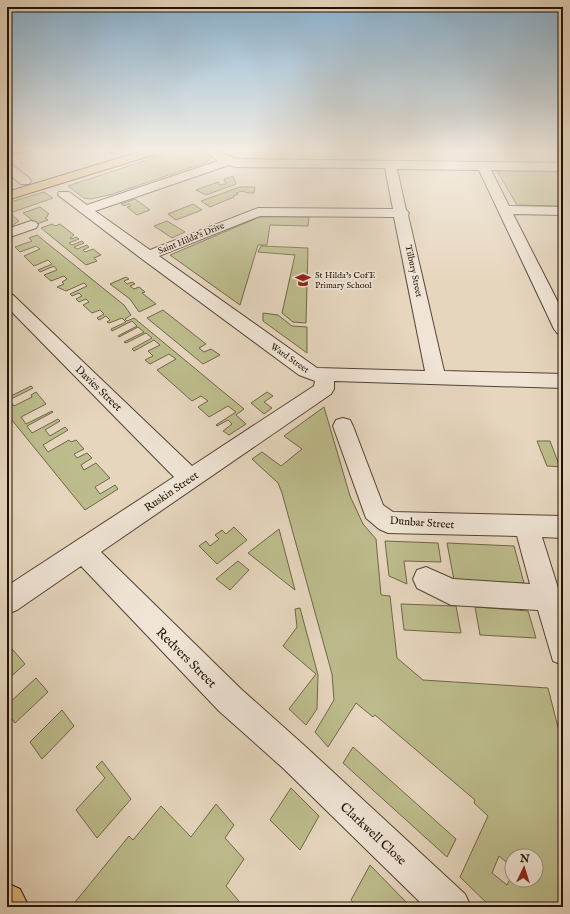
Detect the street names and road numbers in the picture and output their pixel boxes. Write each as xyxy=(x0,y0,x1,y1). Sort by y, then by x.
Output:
street label: Saint Hilda's Drive xyxy=(156,220,226,257)
street label: Tilbury Street xyxy=(403,244,424,298)
street label: Ward Street xyxy=(268,341,311,376)
street label: Davies Street xyxy=(72,363,125,415)
street label: Ruskin Street xyxy=(142,468,201,515)
street label: Dunbar Street xyxy=(389,514,455,532)
street label: Redvers Street xyxy=(152,624,220,692)
street label: Clarkwell Close xyxy=(336,799,410,869)

